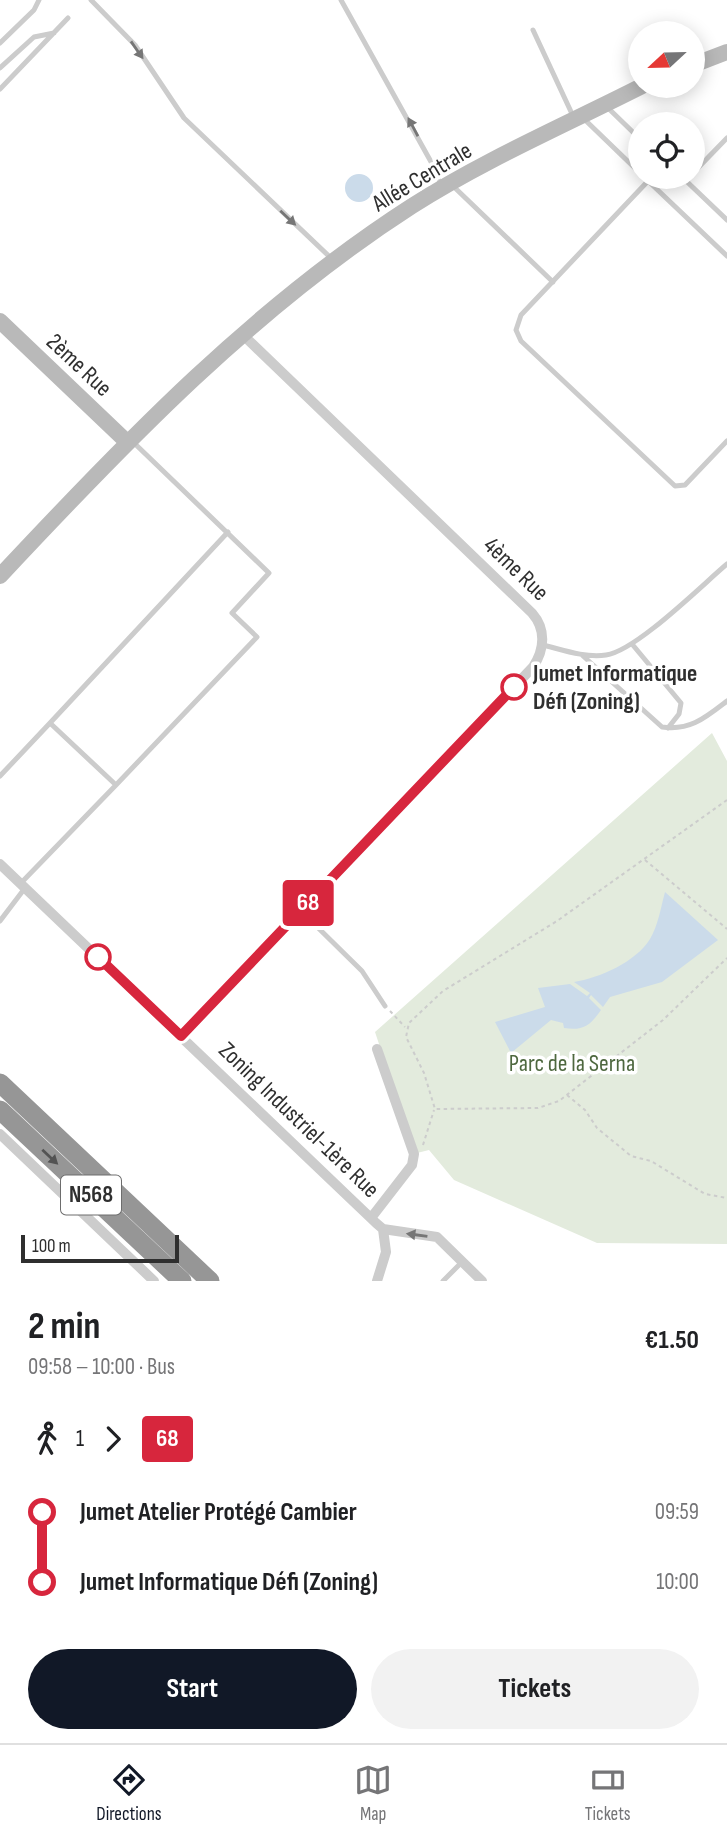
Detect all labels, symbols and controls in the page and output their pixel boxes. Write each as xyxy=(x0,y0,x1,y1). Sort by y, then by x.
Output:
north arrow xyxy=(628,21,705,98)
map controls xyxy=(628,21,705,189)
one-way arrow xyxy=(130,41,144,59)
button: locate xyxy=(628,112,705,189)
one-way arrow xyxy=(407,117,419,137)
street label: Allée Centrale xyxy=(366,136,477,219)
one-way arrow xyxy=(279,209,296,225)
street label: 2ème Rue xyxy=(40,327,118,403)
street label: 4ème Rue xyxy=(477,531,555,607)
place label: Jumet Informatique Défi (Zoning) xyxy=(532,659,697,716)
marker: Jumet Informatique Défi (Zoning) xyxy=(501,674,527,700)
line badge: 68 xyxy=(276,880,340,926)
text: 68 xyxy=(297,888,319,917)
unlabelled marker xyxy=(85,944,111,970)
street label: Zoning Industriel-1ère Rue xyxy=(213,1036,385,1204)
park label: Parc de la Serna xyxy=(509,1049,635,1078)
one-way arrow xyxy=(41,1148,58,1164)
road number: N568 xyxy=(61,1176,121,1214)
one-way arrow xyxy=(406,1229,428,1240)
scale bar xyxy=(21,1232,178,1264)
text: 100 m xyxy=(32,1235,71,1258)
text: 2 min xyxy=(28,1304,100,1349)
text: €1.50 xyxy=(645,1325,699,1356)
text: 09:58 – 10:00 · Bus xyxy=(28,1353,175,1381)
icon: walk xyxy=(28,1420,66,1458)
icon: forward xyxy=(94,1420,132,1458)
text: 68 xyxy=(156,1424,179,1453)
text: 1 xyxy=(76,1425,84,1453)
text: Jumet Atelier Protégé Cambier xyxy=(80,1497,357,1528)
text: 09:59 xyxy=(655,1498,699,1526)
text: Jumet Informatique Défi (Zoning) xyxy=(80,1567,378,1598)
text: 10:00 xyxy=(656,1568,699,1596)
button: Start xyxy=(28,1649,357,1729)
button: Tickets xyxy=(371,1649,699,1729)
tab: Directions xyxy=(96,1761,162,1826)
tab: Map xyxy=(354,1761,392,1826)
tab: Tickets xyxy=(585,1761,631,1826)

